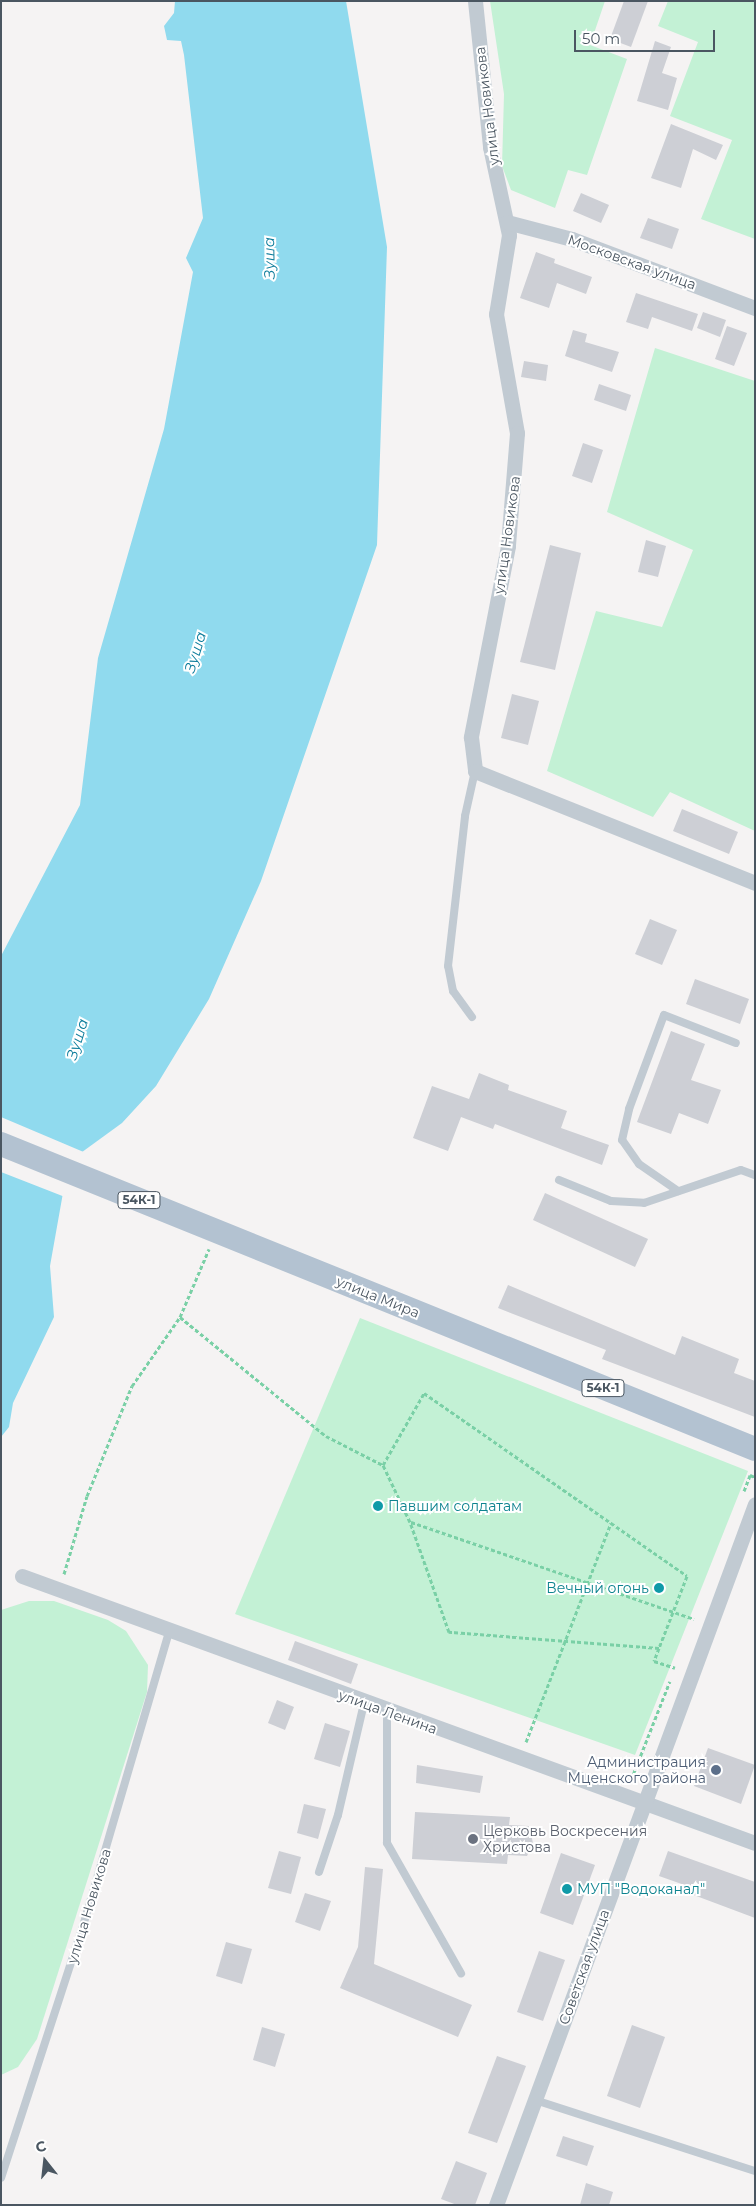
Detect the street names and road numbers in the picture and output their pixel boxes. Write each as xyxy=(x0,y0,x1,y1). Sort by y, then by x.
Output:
street label: улица Новикова xyxy=(471,46,503,166)
street label: Московская улица xyxy=(565,231,699,293)
street label: улица Новикова xyxy=(490,475,524,595)
road number: 54К-1 xyxy=(116,1190,162,1210)
street label: улица Мира xyxy=(334,1273,422,1321)
road number: 54К-1 xyxy=(580,1379,626,1398)
street label: улица Ленина xyxy=(336,1686,440,1738)
street label: улица Новикова xyxy=(64,1846,114,1966)
street label: Советская улица xyxy=(555,1907,613,2027)

